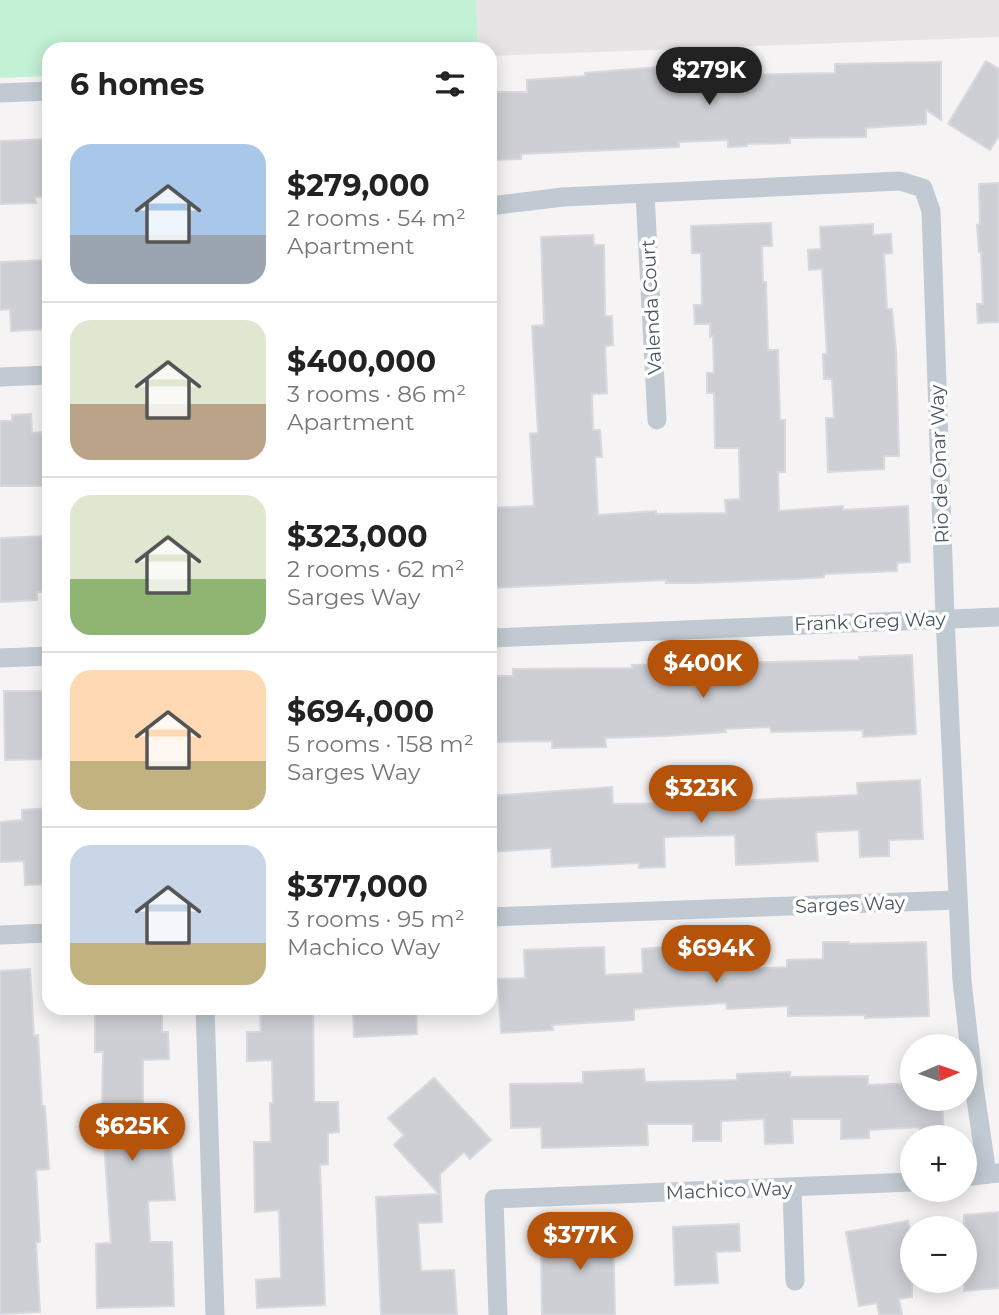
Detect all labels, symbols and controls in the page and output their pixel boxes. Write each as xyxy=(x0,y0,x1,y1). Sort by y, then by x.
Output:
pin: $279K xyxy=(660,48,758,107)
text: $279K xyxy=(672,56,746,84)
icon: filters xyxy=(431,65,469,103)
text: 6 homes xyxy=(70,66,205,103)
text: $279,000 xyxy=(287,167,430,204)
icon: home xyxy=(126,172,210,256)
text: 2 rooms · 54 m² xyxy=(287,204,466,232)
text: Apartment xyxy=(287,232,415,260)
street label: Valenda Court xyxy=(636,239,667,375)
text: $400,000 xyxy=(287,343,436,380)
icon: home xyxy=(126,348,210,432)
text: 3 rooms · 86 m² xyxy=(287,380,466,408)
street label: Rio de Onar Way xyxy=(925,383,954,544)
text: Apartment xyxy=(287,408,415,436)
text: $323,000 xyxy=(287,518,428,555)
icon: home xyxy=(126,523,210,607)
text: 2 rooms · 62 m² xyxy=(287,555,465,583)
text: Sarges Way xyxy=(287,583,420,611)
street label: Frank Greg Way xyxy=(794,607,947,636)
pin: $400K xyxy=(654,640,752,700)
text: $400K xyxy=(663,649,743,677)
text: $694,000 xyxy=(287,693,434,730)
icon: home xyxy=(126,698,210,782)
text: 5 rooms · 158 m² xyxy=(287,730,474,758)
text: Sarges Way xyxy=(287,758,420,786)
pin: $323K xyxy=(652,766,750,825)
text: $323K xyxy=(665,774,737,802)
text: $377,000 xyxy=(287,868,428,905)
icon: home xyxy=(126,873,210,957)
street label: Sarges Way xyxy=(795,891,906,918)
text: 3 rooms · 95 m² xyxy=(287,905,465,933)
pin: $694K xyxy=(667,926,765,985)
text: Machico Way xyxy=(287,933,440,961)
text: $694K xyxy=(678,934,754,962)
north arrow xyxy=(900,1034,976,1111)
map controls xyxy=(900,1034,977,1293)
pin: $625K xyxy=(83,1104,181,1163)
text: $625K xyxy=(95,1112,169,1140)
button: + xyxy=(900,1125,977,1202)
street label: Machico Way xyxy=(665,1177,793,1204)
pin: $377K xyxy=(531,1212,629,1272)
button: − xyxy=(900,1216,977,1293)
text: $377K xyxy=(543,1221,617,1249)

